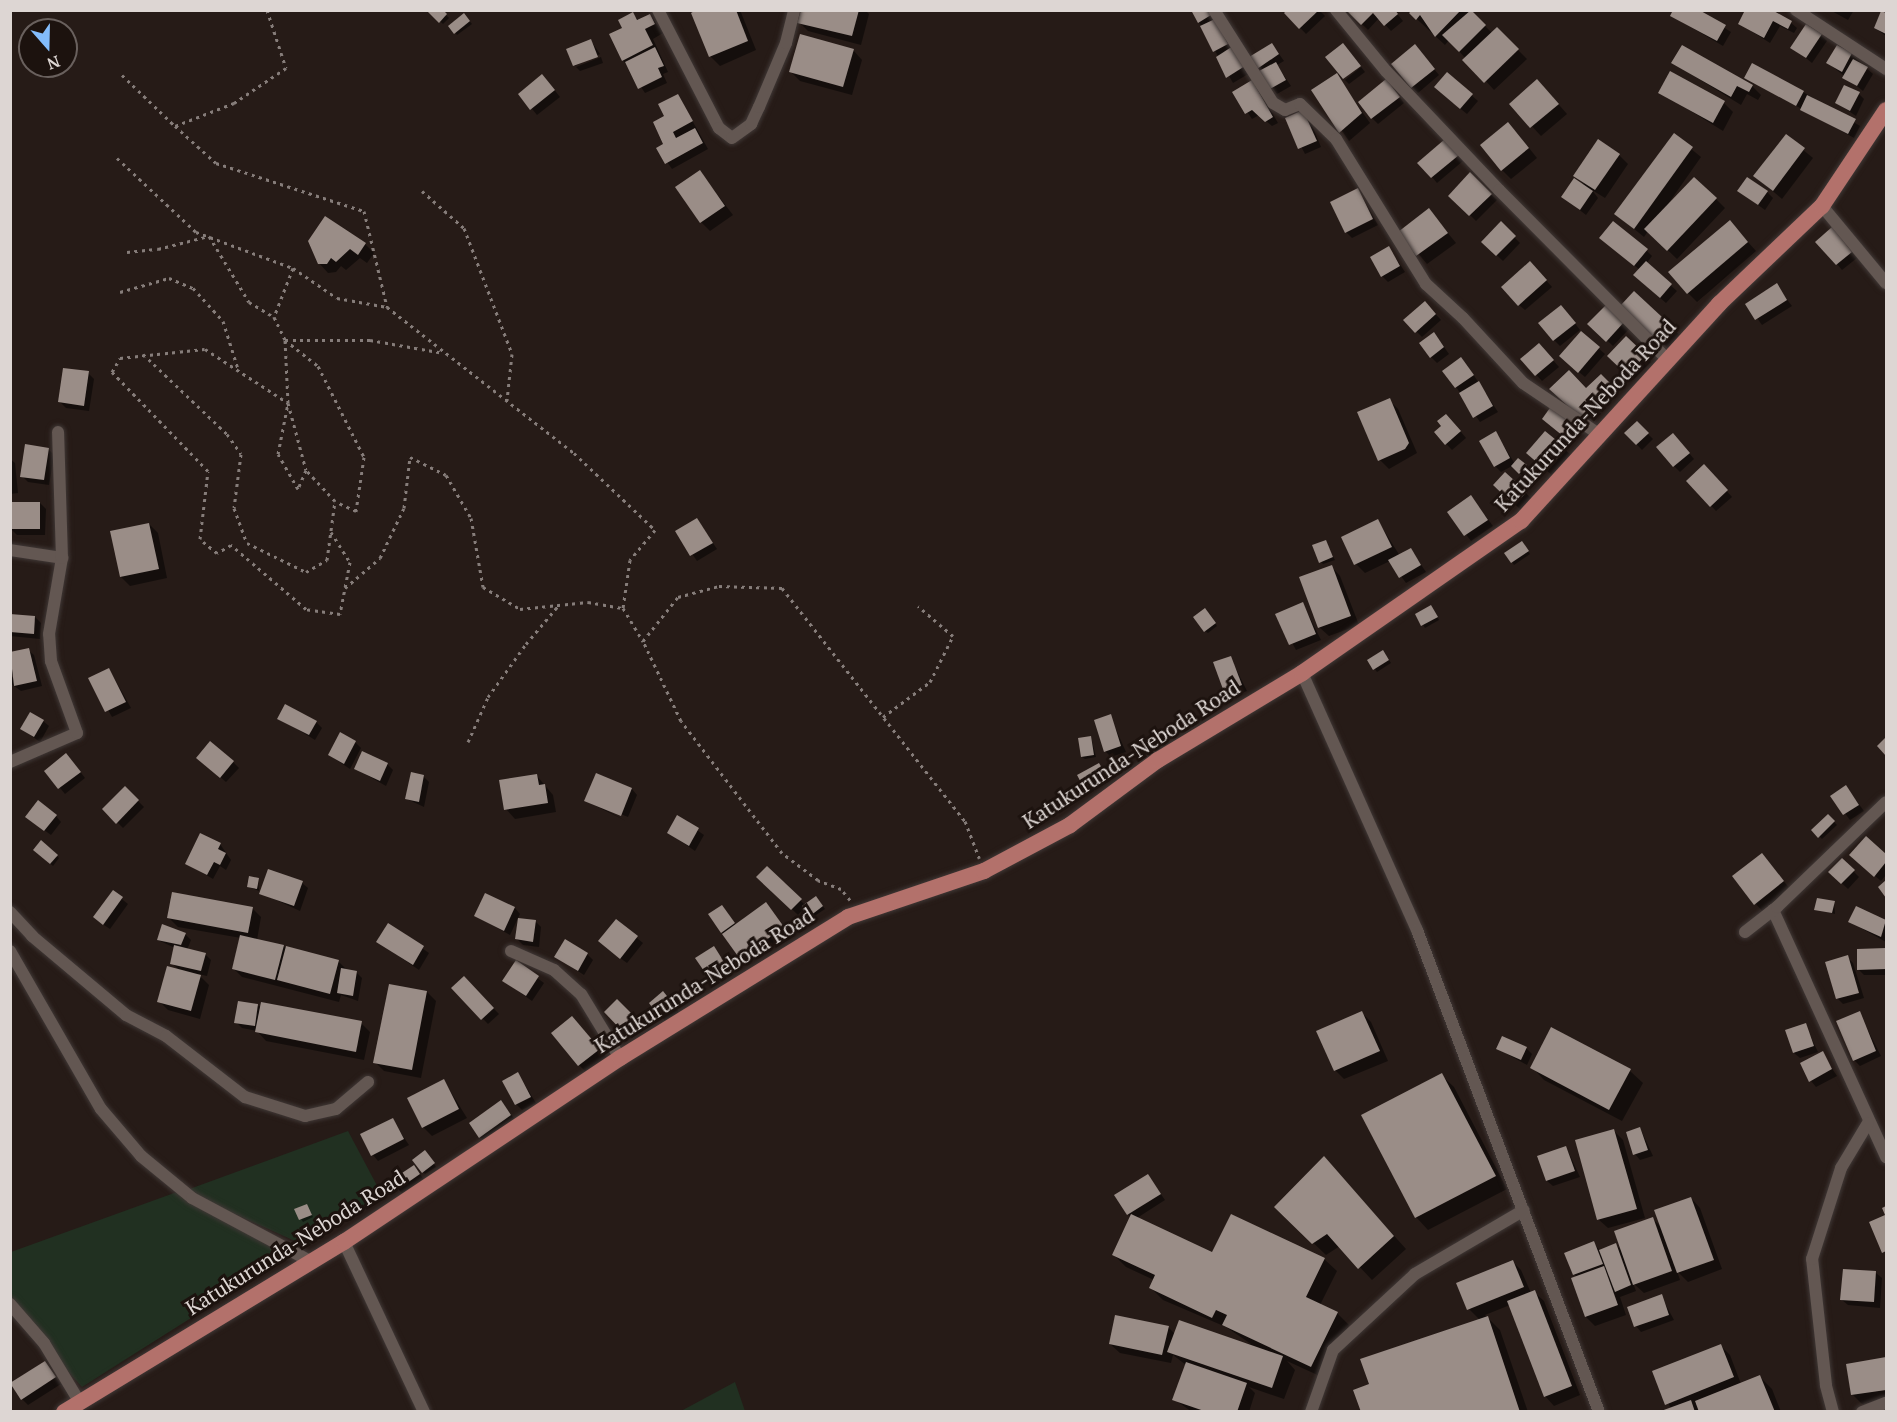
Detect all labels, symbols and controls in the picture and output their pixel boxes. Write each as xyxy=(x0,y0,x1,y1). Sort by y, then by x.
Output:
north arrow xyxy=(18,18,78,78)
text: N xyxy=(44,51,63,75)
street label: Katukurunda-Neboda Road xyxy=(1489,314,1681,516)
street label: Katukurunda-Neboda Road xyxy=(1018,674,1244,834)
street label: Katukurunda-Neboda Road xyxy=(590,902,818,1058)
street label: Katukurunda-Neboda Road xyxy=(181,1164,409,1320)

